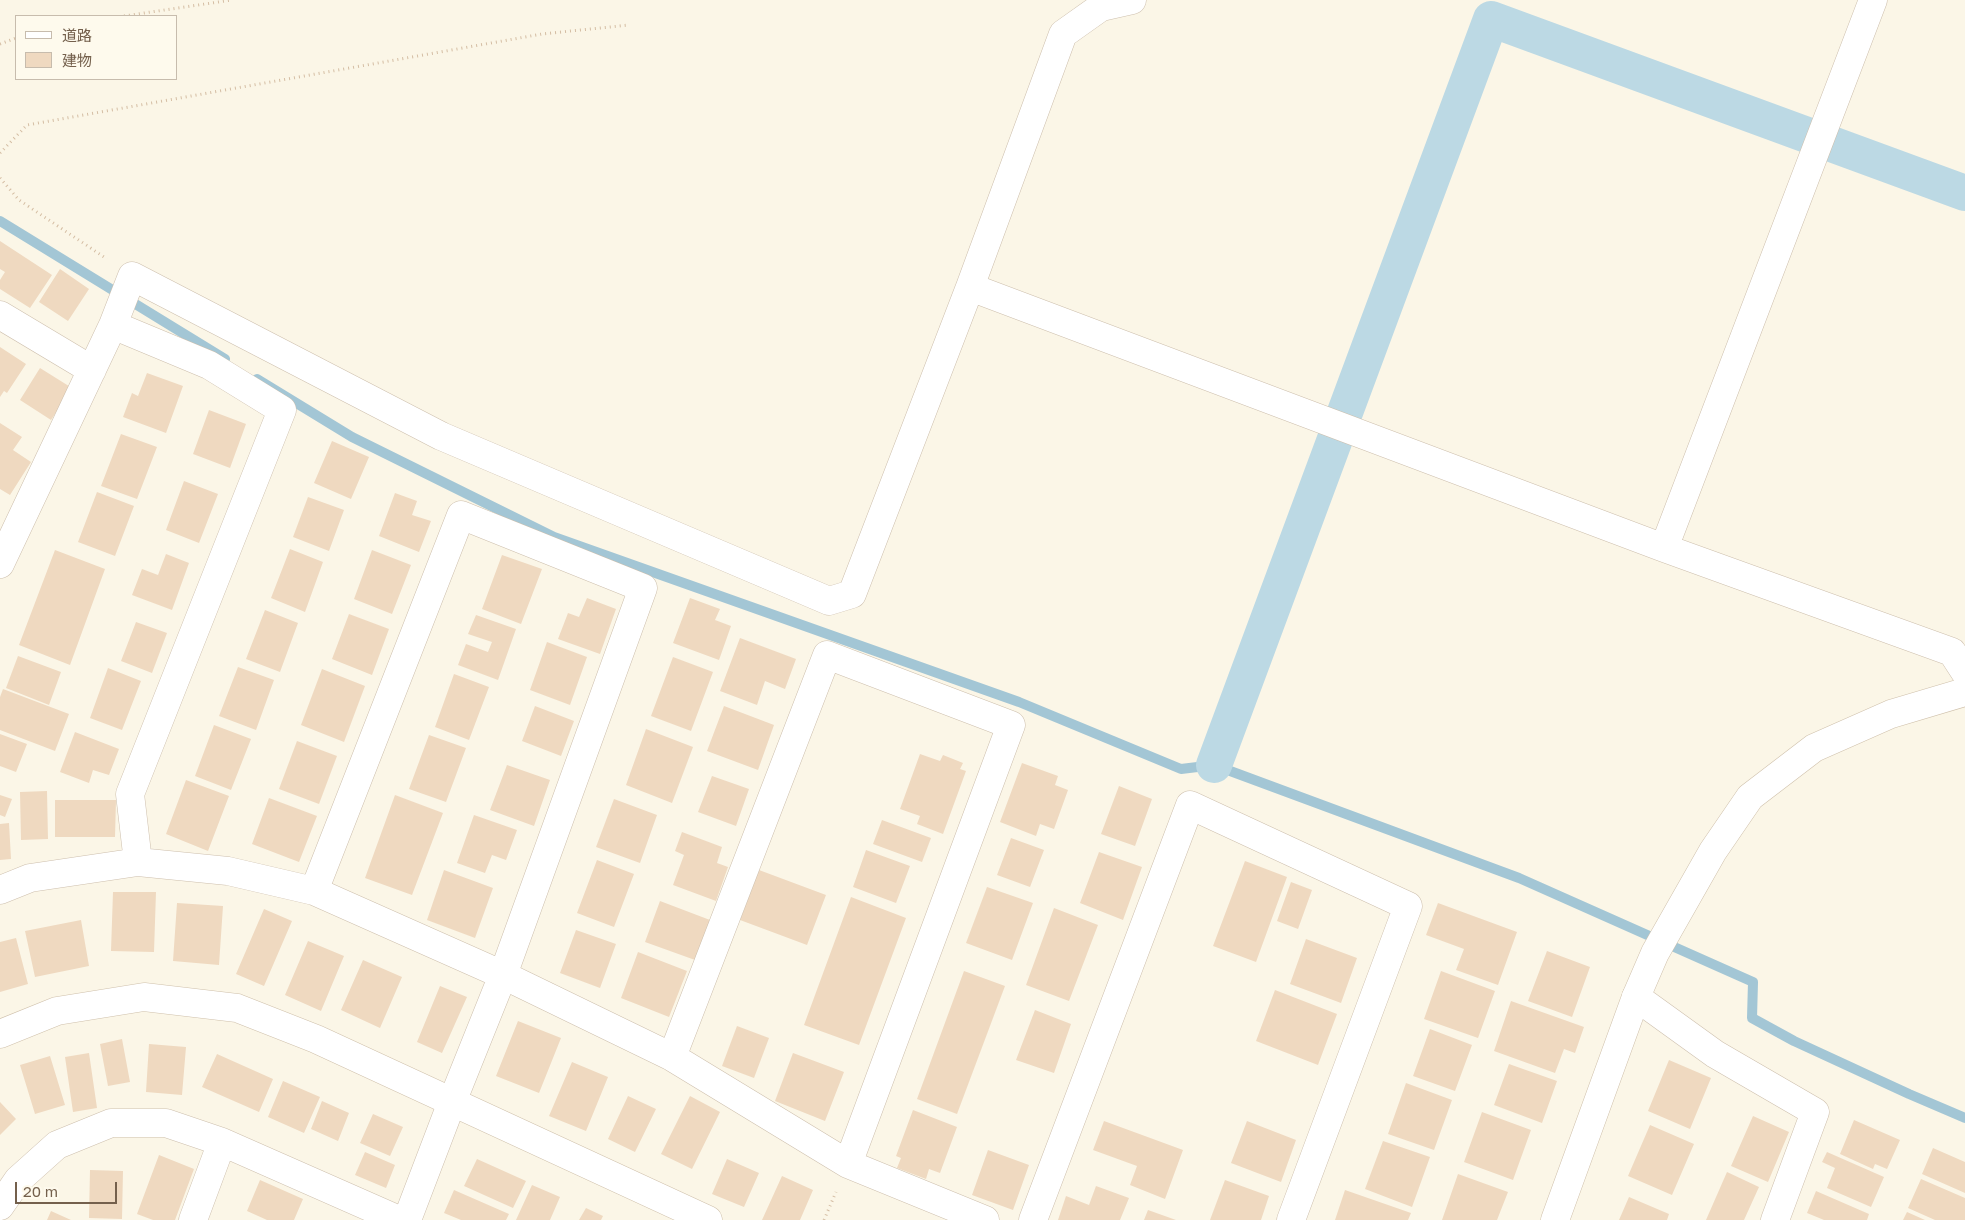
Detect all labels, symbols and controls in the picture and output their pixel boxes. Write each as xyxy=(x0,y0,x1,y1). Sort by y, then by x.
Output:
legend xyxy=(15,15,178,80)
text: 道路 xyxy=(62,26,92,44)
text: 建物 xyxy=(62,51,92,69)
scale bar xyxy=(18,1172,120,1204)
text: 20 m xyxy=(23,1182,58,1200)

